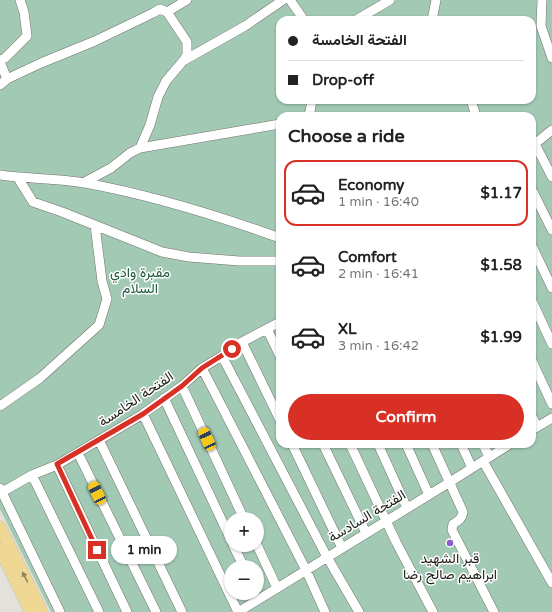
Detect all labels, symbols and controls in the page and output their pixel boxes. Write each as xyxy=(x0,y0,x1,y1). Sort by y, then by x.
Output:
text: الفتحة الخامسة xyxy=(312,31,407,49)
text: Drop-off xyxy=(312,71,374,89)
text: Choose a ride xyxy=(288,125,405,147)
icon: car xyxy=(290,175,326,211)
text: Economy xyxy=(338,176,404,194)
text: $1.17 xyxy=(481,184,522,202)
text: 1 min · 16:40 xyxy=(338,194,419,210)
icon: car xyxy=(290,247,326,283)
text: Comfort xyxy=(338,248,397,266)
text: $1.58 xyxy=(481,256,522,274)
park label: مقبرة وادي السلام xyxy=(110,264,170,297)
text: 2 min · 16:41 xyxy=(338,266,419,282)
icon: car xyxy=(290,319,326,355)
text: XL xyxy=(338,320,357,338)
text: $1.99 xyxy=(481,328,522,346)
text: 3 min · 16:42 xyxy=(338,338,419,354)
route start xyxy=(223,340,241,358)
street label: الفتحة الخامسة xyxy=(95,368,177,430)
button: Confirm xyxy=(288,394,524,440)
car xyxy=(196,426,218,452)
car xyxy=(86,480,108,506)
street label: الفتحة السادسة xyxy=(325,486,409,546)
map controls xyxy=(224,512,264,600)
button: + xyxy=(224,512,264,552)
callout: 1 min xyxy=(111,536,177,564)
marker: قبر الشهيد ابراهيم صالح رضا xyxy=(445,538,455,548)
route end xyxy=(88,541,106,559)
text: 1 min xyxy=(127,542,161,558)
place label: قبر الشهيد ابراهيم صالح رضا xyxy=(403,550,497,585)
button: − xyxy=(224,560,264,600)
one-way arrow xyxy=(22,571,28,583)

